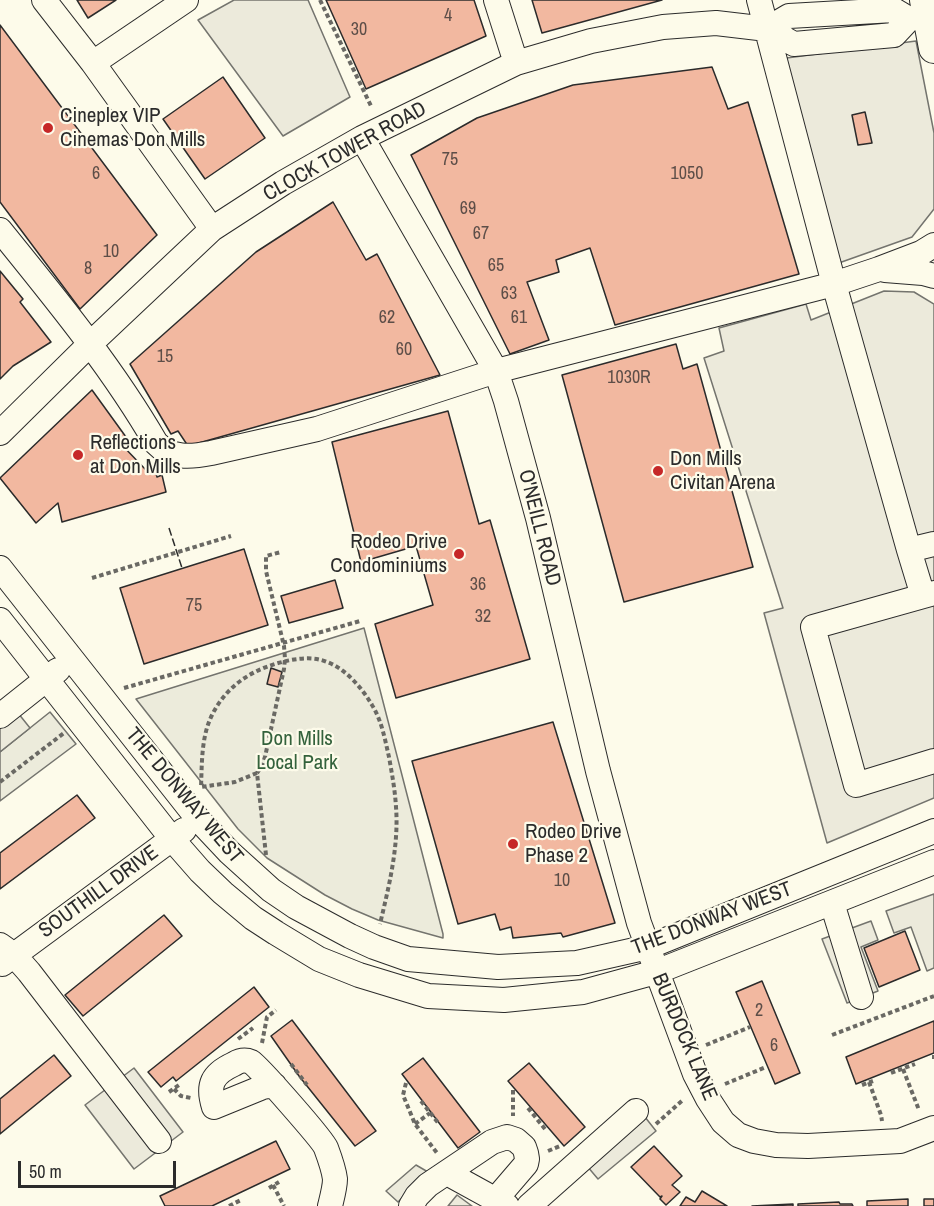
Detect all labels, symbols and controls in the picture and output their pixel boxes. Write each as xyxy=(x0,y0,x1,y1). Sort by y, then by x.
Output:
house number: 4 xyxy=(444,5,452,27)
house number: 30 xyxy=(351,19,367,41)
street label: CLOCK TOWER ROAD xyxy=(259,97,431,207)
place label: Cineplex VIP Cinemas Don Mills xyxy=(60,103,205,153)
marker: Cineplex VIP Cinemas Don Mills xyxy=(41,121,55,135)
house number: 75 xyxy=(442,149,458,171)
house number: 6 xyxy=(92,163,100,185)
house number: 1050 xyxy=(671,163,703,185)
house number: 69 xyxy=(460,198,476,220)
house number: 67 xyxy=(473,223,489,245)
house number: 10 xyxy=(103,241,119,263)
house number: 65 xyxy=(488,255,504,277)
house number: 8 xyxy=(84,258,92,280)
house number: 63 xyxy=(501,283,517,305)
house number: 62 xyxy=(379,307,395,329)
house number: 61 xyxy=(511,307,527,329)
house number: 60 xyxy=(396,339,412,361)
house number: 15 xyxy=(157,346,173,368)
house number: 1030R xyxy=(607,367,651,389)
place label: Reflections at Don Mills xyxy=(90,430,181,480)
place label: Don Mills Civitan Arena xyxy=(670,446,775,496)
marker: Reflections at Don Mills xyxy=(71,448,85,462)
marker: Don Mills Civitan Arena xyxy=(651,464,665,478)
street label: O'NEILL ROAD xyxy=(512,467,566,589)
place label: Rodeo Drive Condominiums xyxy=(330,529,447,579)
marker: Rodeo Drive Condominiums xyxy=(452,547,466,561)
house number: 36 xyxy=(470,574,486,596)
house number: 75 xyxy=(186,595,202,617)
house number: 32 xyxy=(475,606,491,628)
street label: THE DONWAY WEST xyxy=(120,723,248,869)
park label: Don Mills Local Park xyxy=(256,726,338,776)
place label: Rodeo Drive Phase 2 xyxy=(525,819,622,869)
marker: Rodeo Drive Phase 2 xyxy=(506,837,520,851)
street label: SOUTHILL DRIVE xyxy=(34,840,164,944)
house number: 10 xyxy=(554,870,570,892)
street label: THE DONWAY WEST xyxy=(628,877,796,961)
street label: BURDOCK LANE xyxy=(646,970,722,1104)
house number: 2 xyxy=(755,1000,763,1022)
house number: 6 xyxy=(770,1035,778,1057)
scale bar xyxy=(21,1149,178,1187)
text: 50 m xyxy=(29,1159,62,1184)

